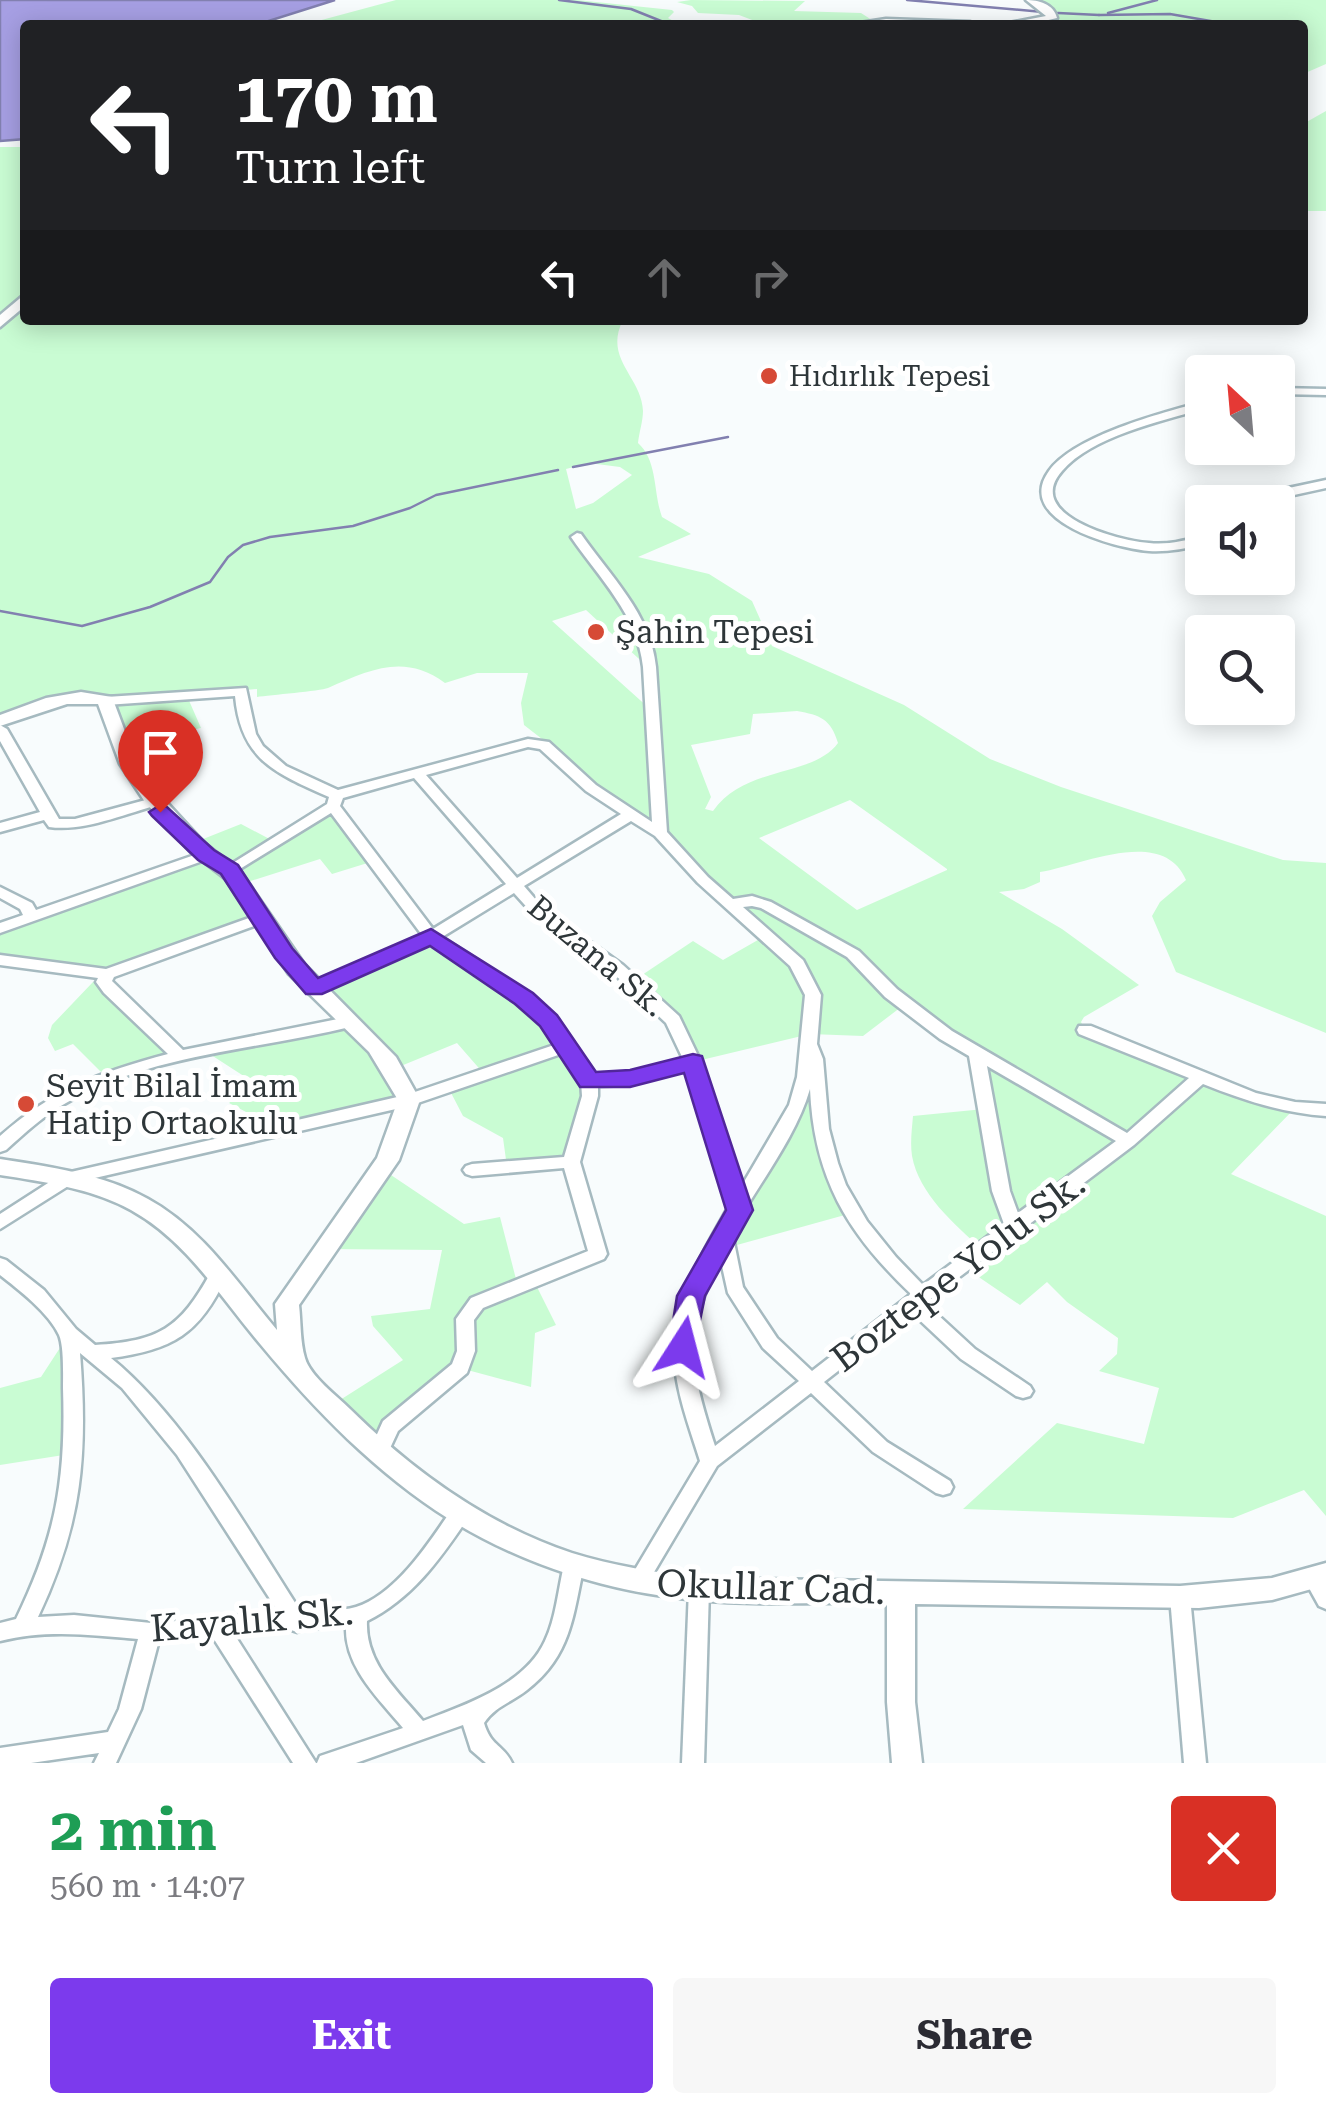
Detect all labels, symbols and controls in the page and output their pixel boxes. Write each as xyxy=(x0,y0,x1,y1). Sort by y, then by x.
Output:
text: 170 m xyxy=(235,57,438,139)
icon: left xyxy=(70,60,200,190)
text: Turn left xyxy=(235,141,425,194)
icon: left xyxy=(532,250,587,305)
icon: ahead xyxy=(637,250,692,305)
icon: right xyxy=(742,250,797,305)
north arrow xyxy=(1185,355,1295,465)
map controls xyxy=(1185,355,1295,725)
place label: Hıdırlık Tepesi xyxy=(789,360,990,393)
marker: Hıdırlık Tepesi xyxy=(758,365,780,387)
button: sound xyxy=(1185,485,1295,595)
place label: Şahin Tepesi xyxy=(616,613,814,651)
button: search xyxy=(1185,615,1295,725)
marker: Şahin Tepesi xyxy=(585,621,607,643)
pin xyxy=(118,710,203,813)
icon: arrive xyxy=(133,725,188,780)
street label: Buzana Sk. xyxy=(520,887,674,1025)
place label: Seyit Bilal İmam Hatip Ortaokulu xyxy=(46,1067,298,1142)
marker: Seyit Bilal İmam Hatip Ortaokulu xyxy=(15,1093,37,1115)
street label: Boztepe Yolu Sk. xyxy=(822,1161,1094,1381)
position arrow xyxy=(631,1295,735,1399)
street label: Okullar Cad. xyxy=(656,1561,886,1613)
street label: Kayalık Sk. xyxy=(148,1589,356,1652)
text: 2 min xyxy=(50,1794,217,1865)
button: close xyxy=(1171,1796,1276,1901)
text: 560 m · 14:07 xyxy=(50,1867,245,1905)
button: Exit xyxy=(50,1978,653,2093)
button: Share xyxy=(673,1978,1276,2093)

